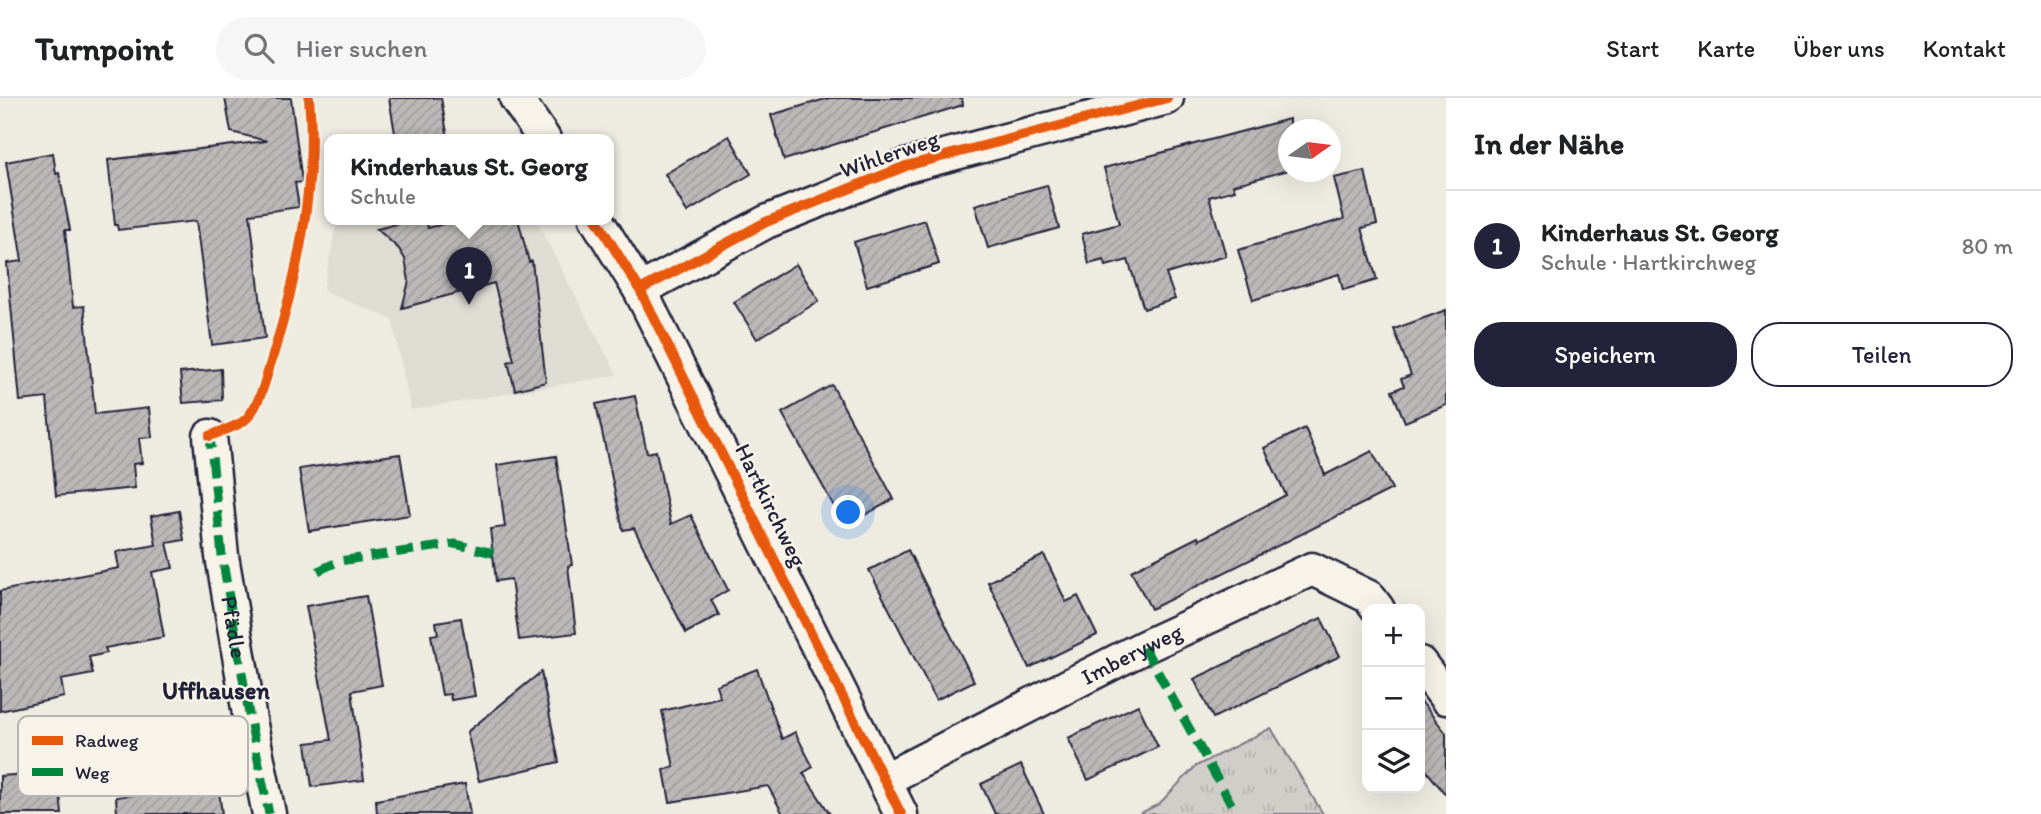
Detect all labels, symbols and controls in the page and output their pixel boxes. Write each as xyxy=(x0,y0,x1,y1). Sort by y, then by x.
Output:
search box xyxy=(216,17,706,80)
text: Turnpoint xyxy=(35,29,174,68)
icon: search xyxy=(240,29,278,67)
text: Hier suchen xyxy=(296,32,427,64)
text: Start xyxy=(1606,34,1659,63)
text: Karte xyxy=(1697,34,1755,63)
text: Über uns xyxy=(1793,34,1885,63)
text: Kontakt xyxy=(1923,34,2006,63)
north arrow xyxy=(1278,119,1341,182)
street label: Wihlerweg xyxy=(836,124,943,184)
text: In der Nähe xyxy=(1474,125,1624,162)
popup xyxy=(324,134,614,225)
text: Kinderhaus St. Georg xyxy=(350,150,588,182)
text: Schule xyxy=(350,182,416,210)
text: Kinderhaus St. Georg xyxy=(1541,216,1779,248)
text: 1 xyxy=(1492,232,1502,260)
text: 80 m xyxy=(1962,232,2013,260)
pin: 1 xyxy=(446,247,492,305)
text: Schule · Hartkirchweg xyxy=(1541,248,1756,276)
button: Speichern xyxy=(1474,322,1737,387)
button: Teilen xyxy=(1751,322,2013,387)
street label: Hartkirchweg xyxy=(729,439,813,571)
your location xyxy=(831,495,865,529)
street label: Pfädle xyxy=(215,594,253,660)
map controls xyxy=(1362,604,1425,793)
button: + xyxy=(1362,604,1425,667)
street label: Imberyweg xyxy=(1076,617,1187,691)
button: − xyxy=(1362,667,1425,730)
district label: Uffhausen xyxy=(162,676,270,705)
legend xyxy=(18,716,248,796)
text: Radweg xyxy=(75,729,139,752)
button: layers xyxy=(1362,730,1425,793)
text: Weg xyxy=(75,761,110,784)

